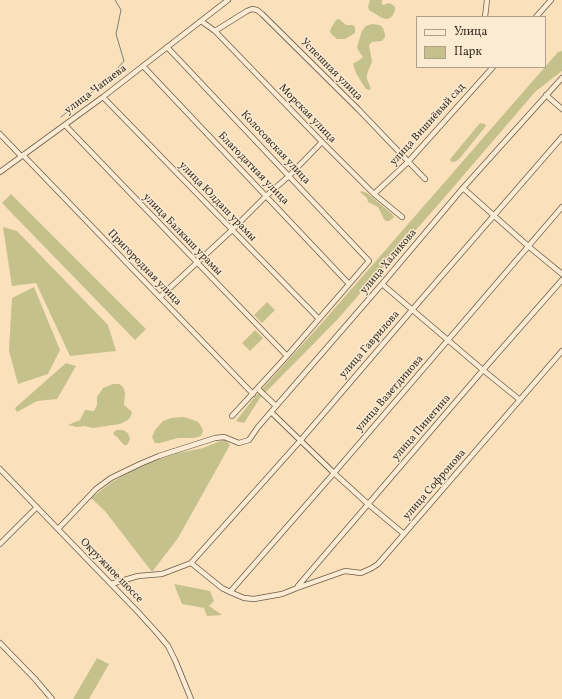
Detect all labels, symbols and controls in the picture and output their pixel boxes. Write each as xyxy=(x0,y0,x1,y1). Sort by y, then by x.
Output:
legend xyxy=(416,16,546,68)
text: Улица xyxy=(454,24,487,40)
street label: Успешная улица xyxy=(297,36,365,104)
text: Парк xyxy=(454,44,482,60)
street label: улица Чапаева xyxy=(62,62,130,118)
street label: улица Вишнёвый сад xyxy=(388,81,468,169)
street label: Морская улица xyxy=(276,82,338,146)
street label: Колосовская улица xyxy=(237,108,313,188)
street label: Благодатная улица xyxy=(215,130,291,208)
street label: улица Юлдаш урамы xyxy=(175,159,259,245)
street label: улица Балкыш урамы xyxy=(139,191,225,279)
street label: Пригородная улица xyxy=(104,227,184,309)
street label: улица Халикова xyxy=(358,227,420,297)
street label: улица Гаврилова xyxy=(337,308,403,382)
street label: улица Вазетдинова xyxy=(353,353,427,435)
street label: улица Пинегина xyxy=(390,392,454,464)
street label: улица Софронова xyxy=(401,447,469,523)
street label: Окружное шоссе xyxy=(77,536,145,606)

